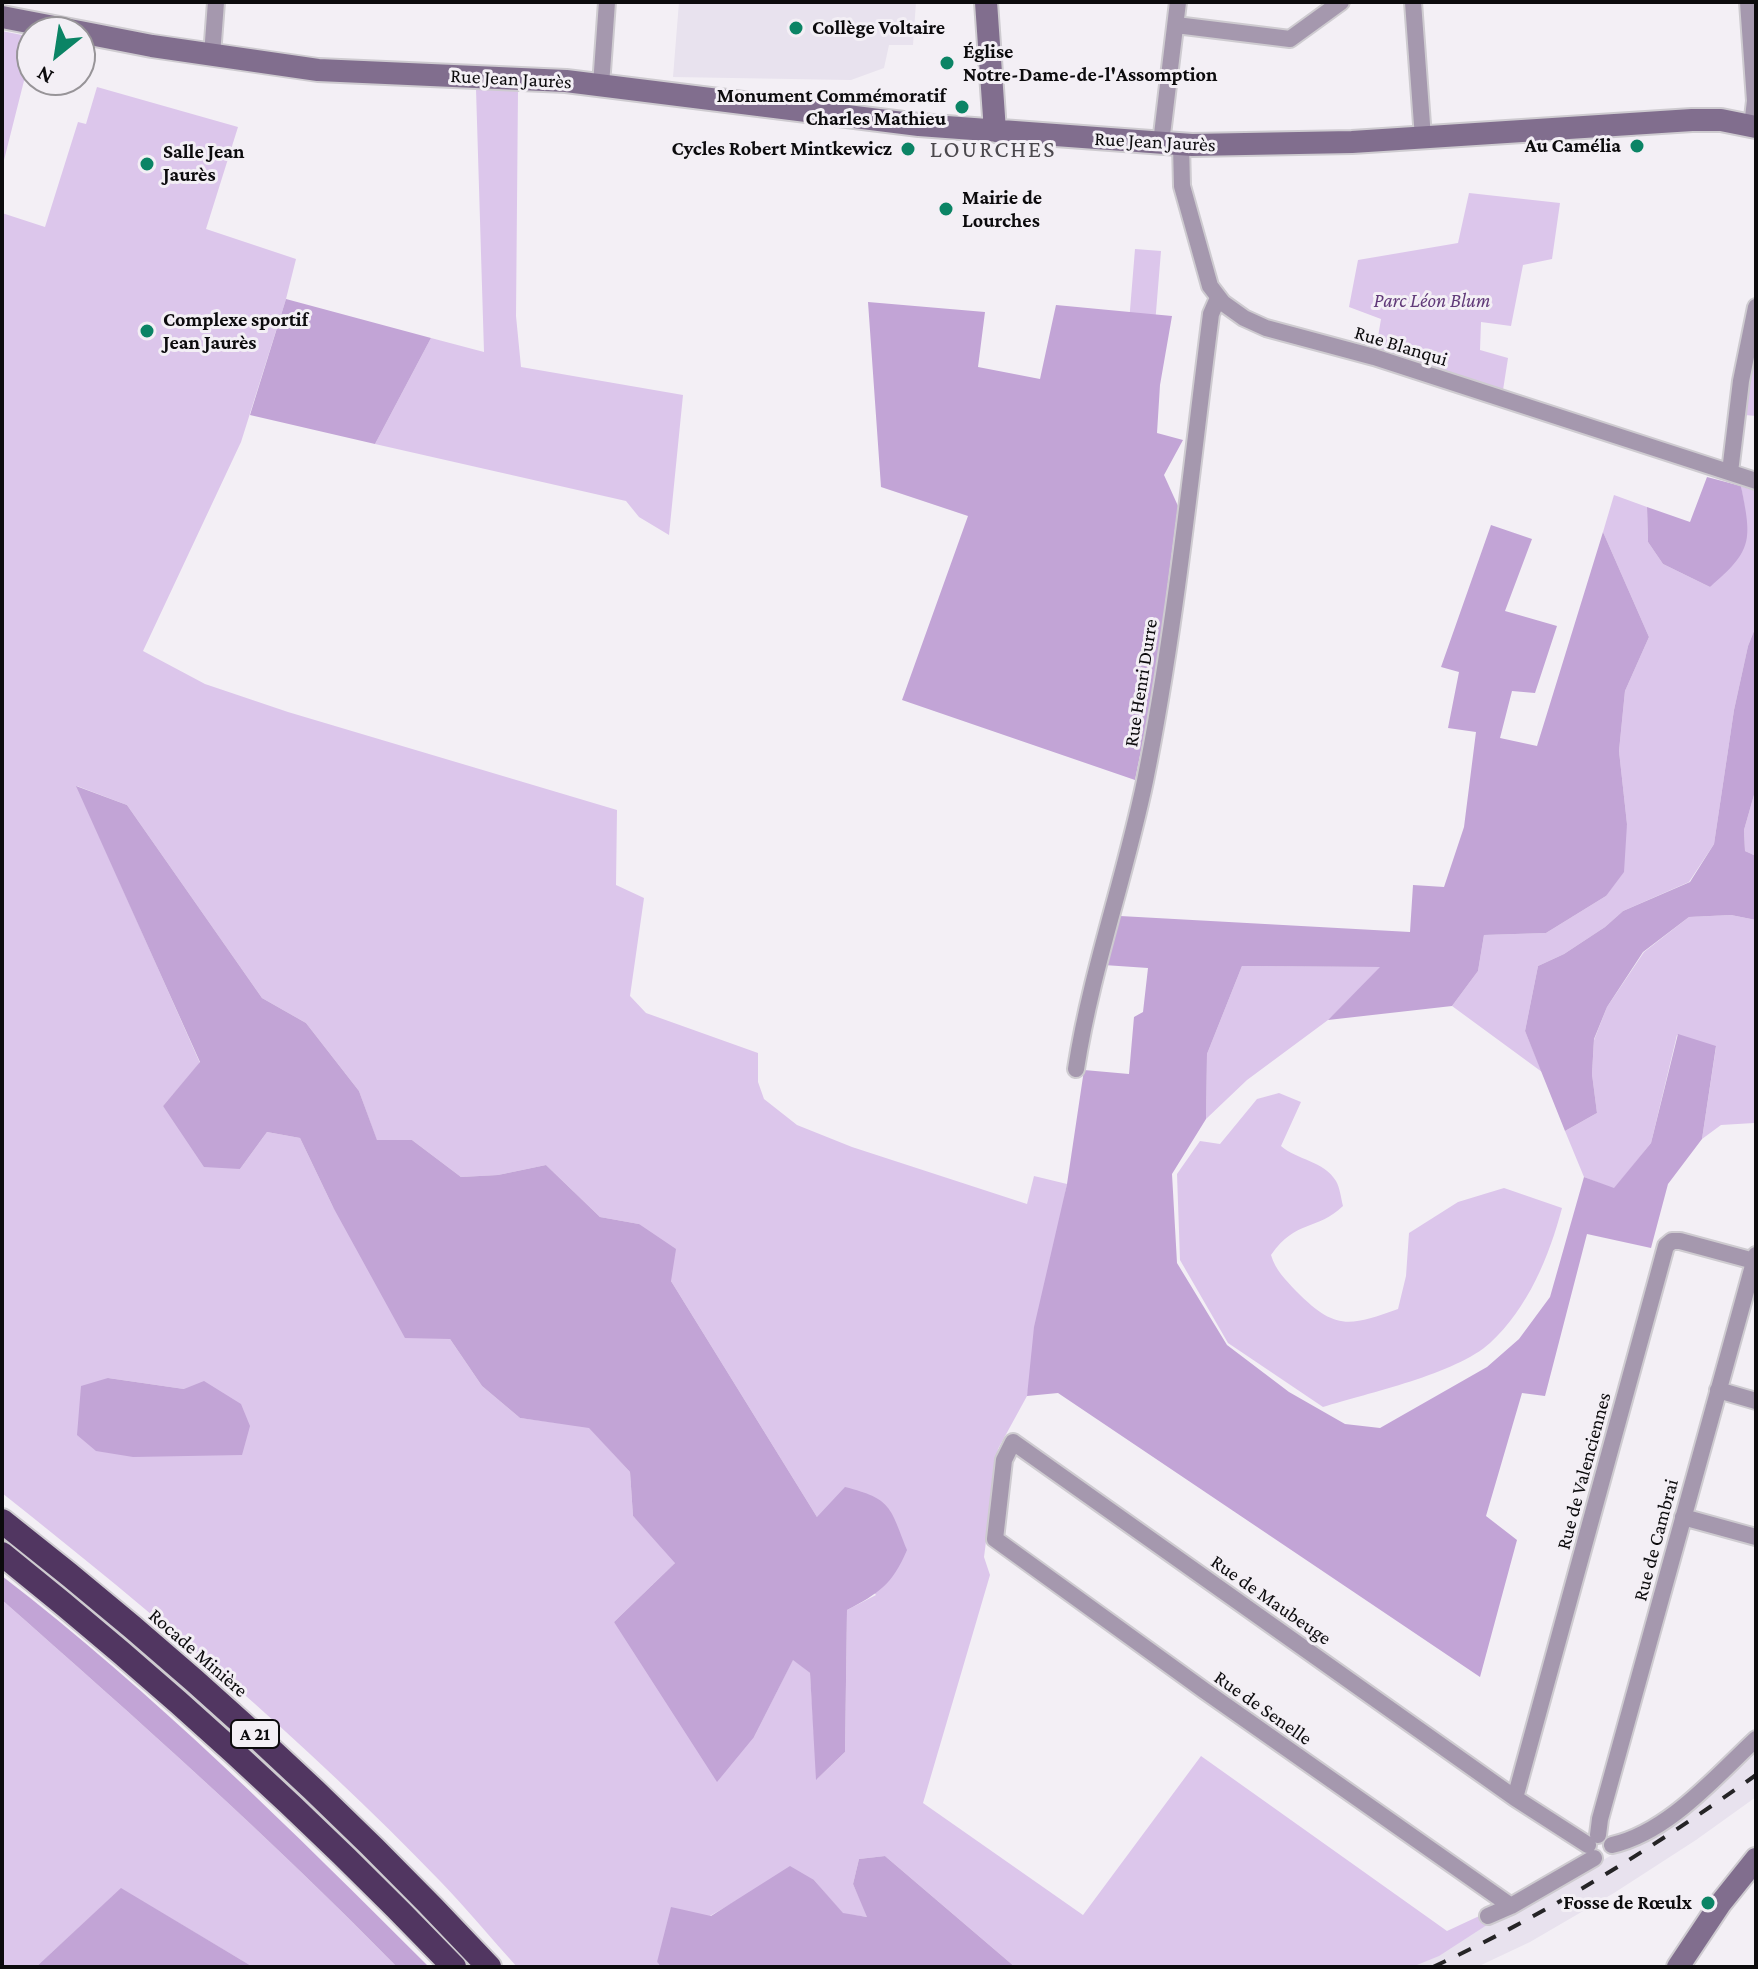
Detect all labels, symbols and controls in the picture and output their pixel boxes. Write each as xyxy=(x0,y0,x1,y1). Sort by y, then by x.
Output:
north arrow xyxy=(16,16,96,96)
place label: Collège Voltaire xyxy=(812,16,945,40)
marker: Collège Voltaire xyxy=(787,19,805,37)
place label: Église Notre-Dame-de-l'Assomption xyxy=(963,40,1217,87)
marker: Église Notre-Dame-de-l'Assomption xyxy=(938,54,956,72)
text: N xyxy=(32,61,57,90)
street label: Rue Jean Jaurès xyxy=(450,64,572,94)
place label: Monument Commémoratif Charles Mathieu xyxy=(717,84,946,131)
marker: Monument Commémoratif Charles Mathieu xyxy=(953,98,971,116)
street label: Rue Jean Jaurès xyxy=(1094,127,1216,157)
place label: Au Camélia xyxy=(1525,134,1621,158)
district label: LOURCHES xyxy=(930,136,1056,164)
place label: Cycles Robert Mintkewicz xyxy=(671,137,892,161)
marker: Au Camélia xyxy=(1628,137,1646,155)
place label: Salle Jean Jaurès xyxy=(163,140,245,187)
marker: Cycles Robert Mintkewicz xyxy=(899,140,917,158)
marker: Salle Jean Jaurès xyxy=(138,155,156,173)
place label: Mairie de Lourches xyxy=(962,186,1042,233)
marker: Mairie de Lourches xyxy=(937,200,955,218)
park label: Parc Léon Blum xyxy=(1374,289,1490,313)
place label: Complexe sportif Jean Jaurès xyxy=(163,308,308,355)
street label: Rue Blanqui xyxy=(1351,320,1451,372)
marker: Complexe sportif Jean Jaurès xyxy=(138,322,156,340)
street label: Rue Henri Durre xyxy=(1119,617,1163,749)
street label: Rue de Valenciennes xyxy=(1551,1390,1617,1552)
street label: Rue de Cambrai xyxy=(1628,1476,1684,1604)
street label: Rue de Maubeuge xyxy=(1206,1550,1336,1650)
street label: Rocade Minière xyxy=(144,1603,252,1703)
street label: Rue de Senelle xyxy=(1209,1665,1317,1751)
road number: A 21 xyxy=(231,1720,279,1748)
place label: Fosse de Rœulx xyxy=(1563,1891,1692,1915)
marker: Fosse de Rœulx xyxy=(1699,1894,1717,1912)

